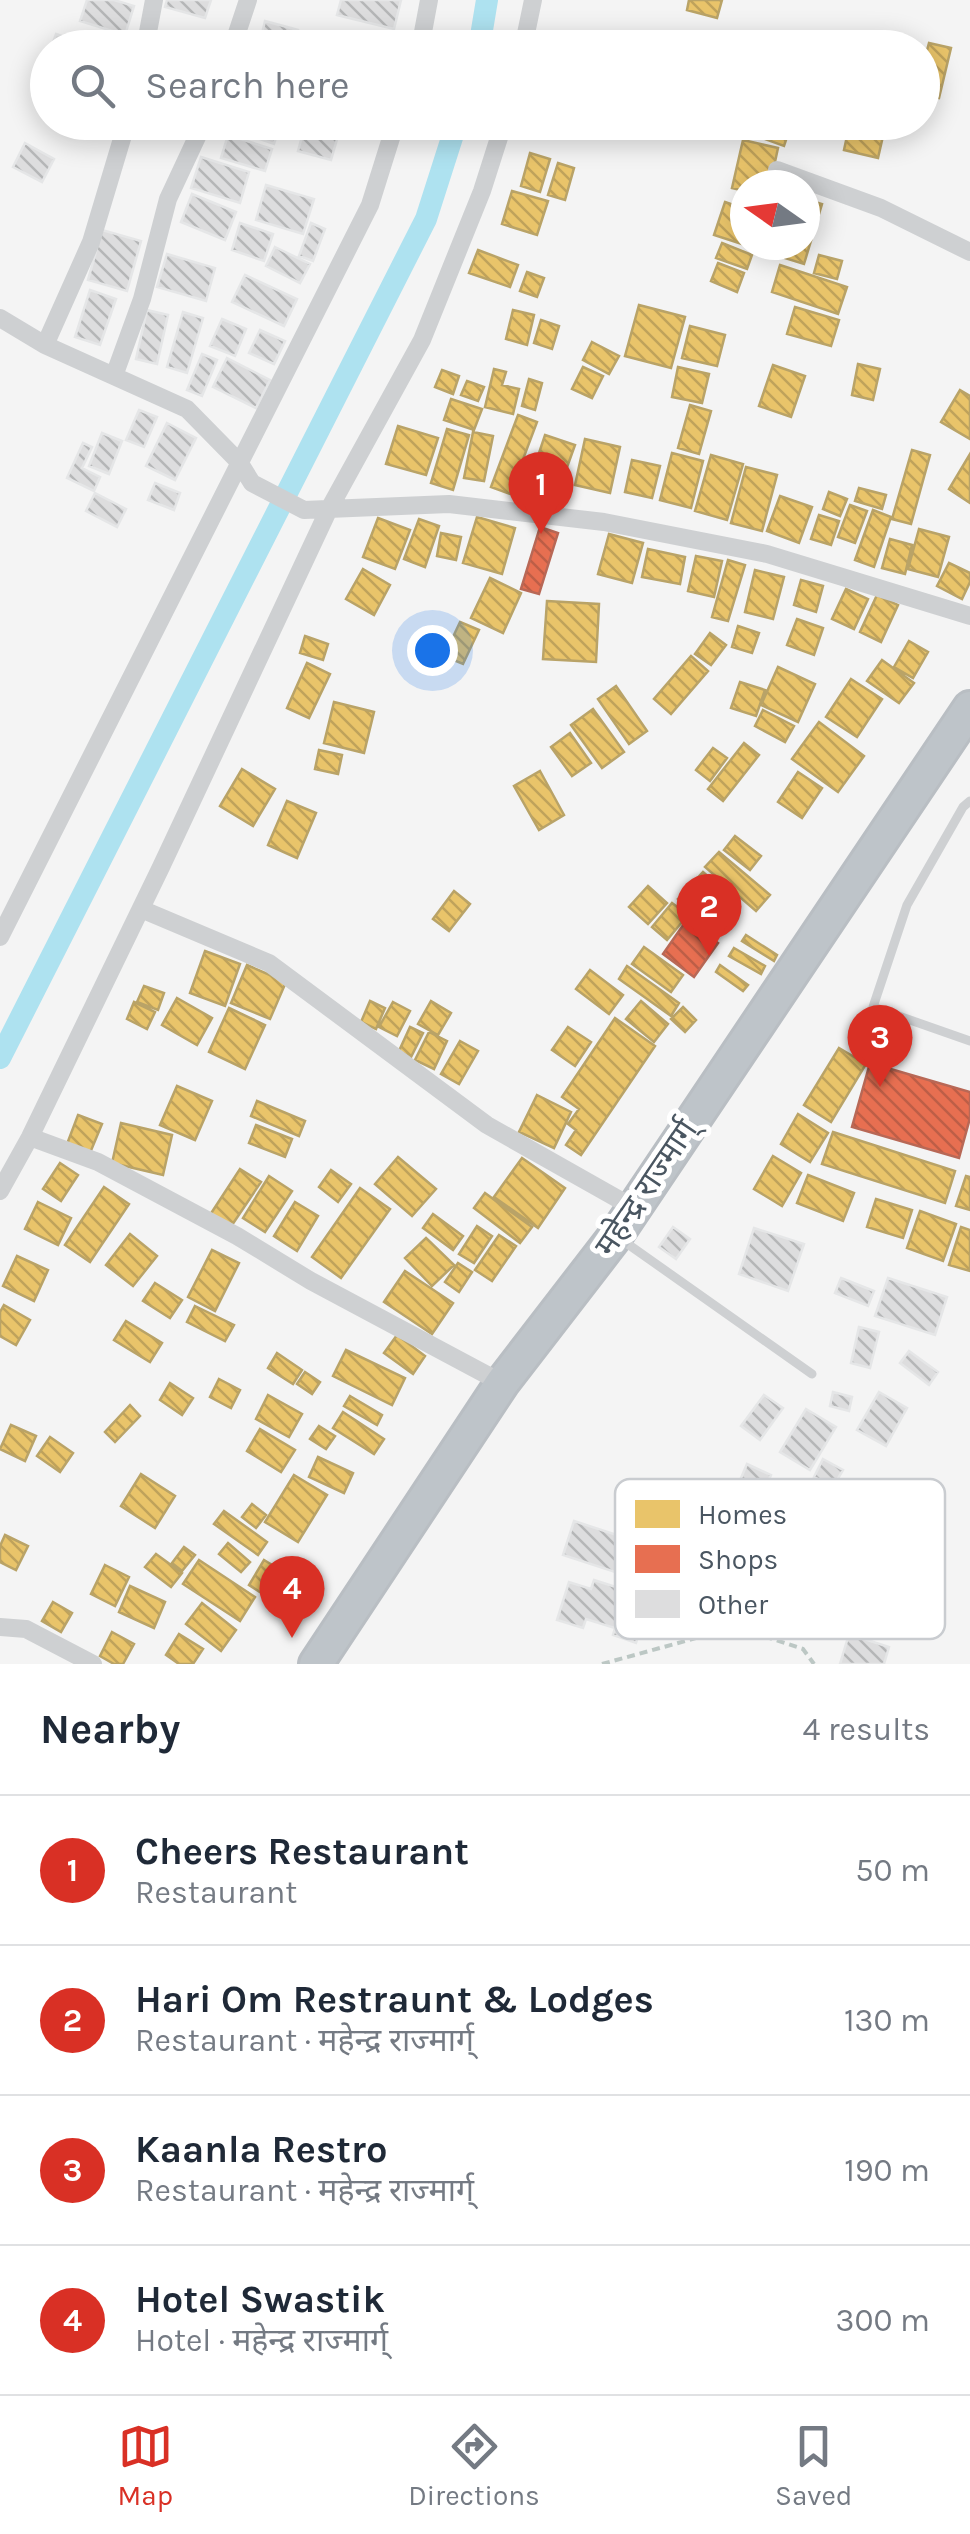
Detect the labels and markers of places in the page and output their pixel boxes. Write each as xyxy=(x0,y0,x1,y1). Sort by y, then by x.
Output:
pin: 1 xyxy=(508,452,574,534)
pin: 2 xyxy=(676,874,742,956)
pin: 3 xyxy=(848,1004,912,1087)
pin: 4 xyxy=(260,1556,324,1638)

